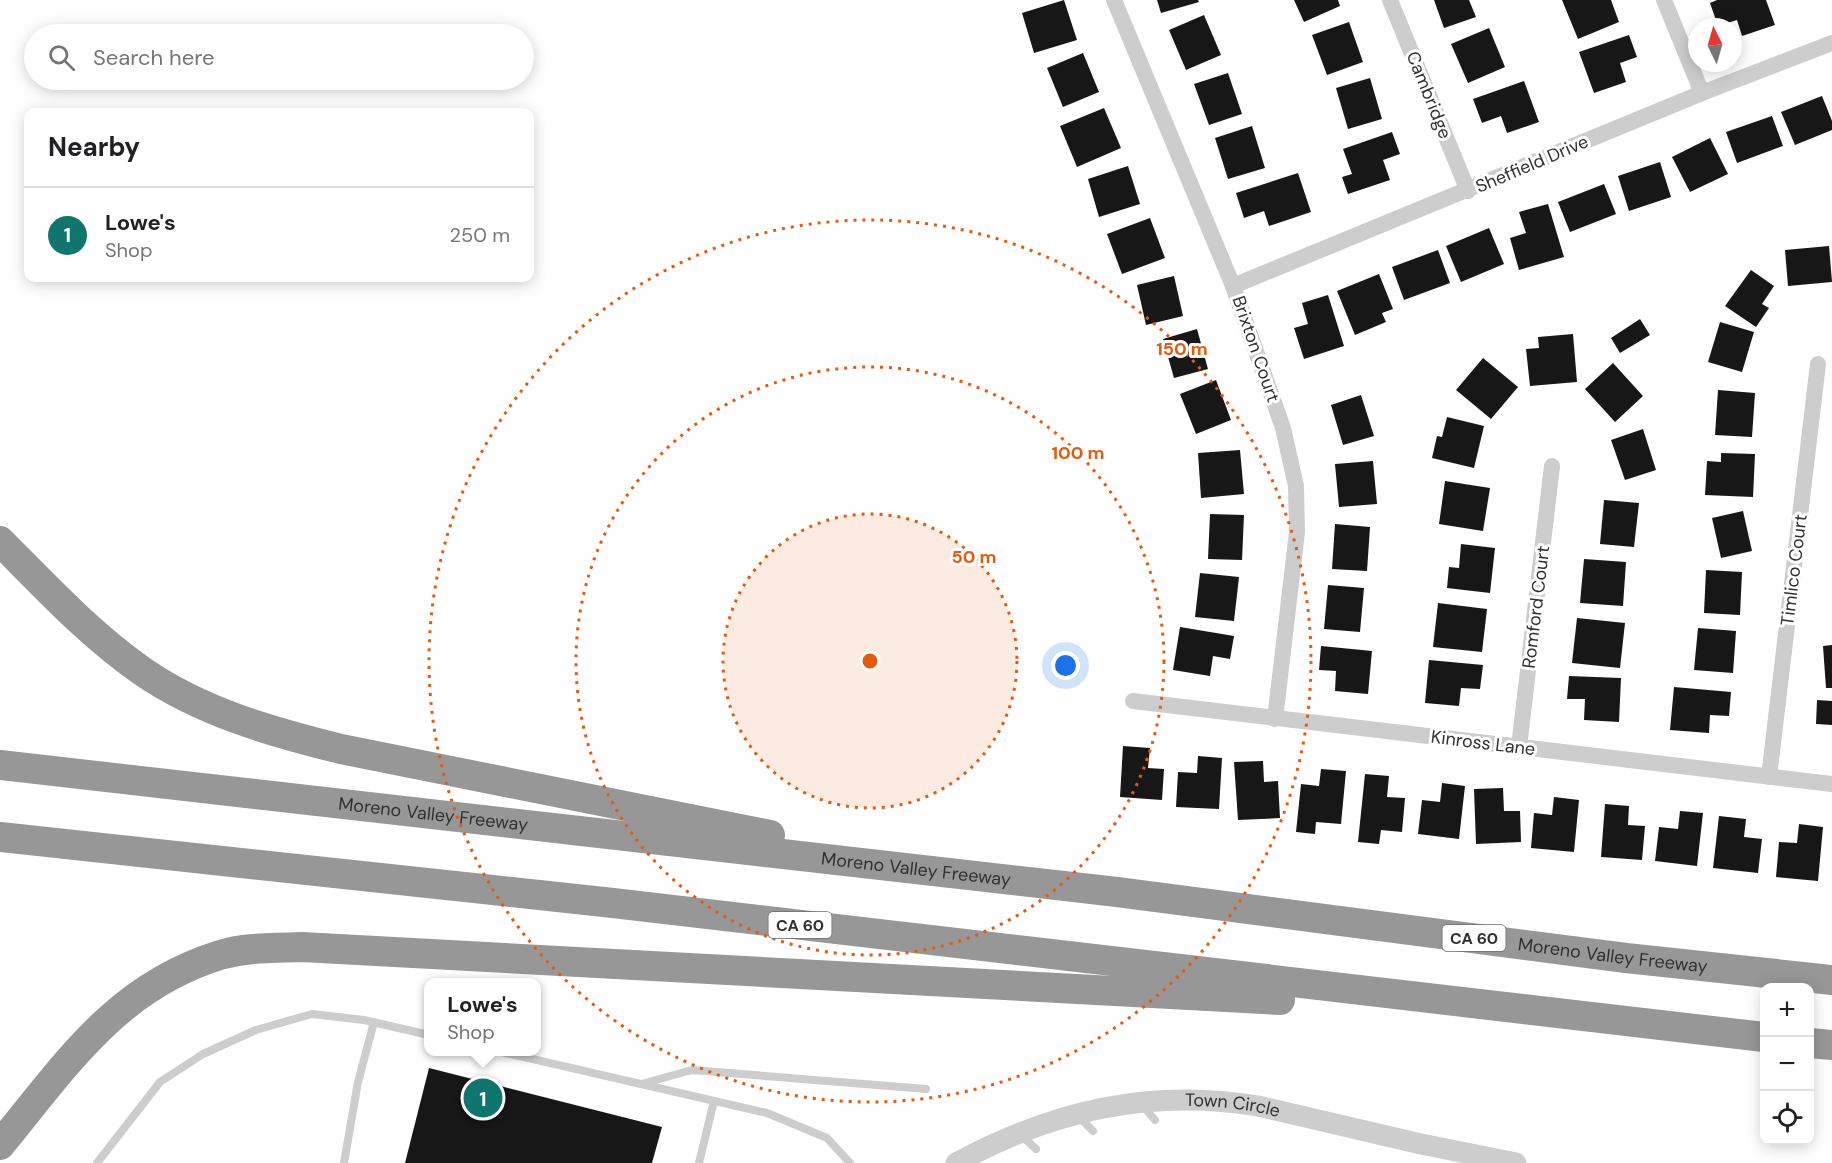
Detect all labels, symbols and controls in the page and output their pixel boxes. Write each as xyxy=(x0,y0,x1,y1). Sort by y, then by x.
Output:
north arrow xyxy=(1688,18,1742,72)
search box xyxy=(24,24,534,90)
icon: search xyxy=(45,41,78,74)
text: Search here xyxy=(93,43,214,72)
street label: Cambridge xyxy=(1401,48,1457,142)
street label: Sheffield Drive xyxy=(1472,129,1592,199)
text: Nearby xyxy=(48,130,140,164)
text: Lowe's xyxy=(105,208,176,237)
text: 1 xyxy=(64,222,71,248)
text: 250 m xyxy=(449,222,510,248)
text: Shop xyxy=(105,237,152,263)
street label: Brixton Court xyxy=(1227,293,1285,405)
text: 150 m xyxy=(1156,337,1208,361)
text: 100 m xyxy=(1051,441,1105,465)
street label: Timlico Court xyxy=(1775,513,1813,627)
street label: Romford Court xyxy=(1517,544,1555,670)
text: 50 m xyxy=(951,545,997,569)
centre of rings xyxy=(860,651,880,671)
your location xyxy=(1051,651,1080,680)
street label: Kinross Lane xyxy=(1429,725,1537,761)
street label: Moreno Valley Freeway xyxy=(337,792,529,837)
street label: Moreno Valley Freeway xyxy=(820,846,1012,892)
road number: CA 60 xyxy=(768,912,832,938)
road number: CA 60 xyxy=(1442,925,1506,951)
street label: Moreno Valley Freeway xyxy=(1516,932,1709,979)
popup xyxy=(424,978,541,1056)
map controls xyxy=(1760,983,1814,1145)
button: + xyxy=(1760,983,1814,1037)
text: Lowe's xyxy=(447,990,518,1019)
text: Shop xyxy=(447,1019,495,1045)
button: − xyxy=(1760,1037,1814,1091)
pin: 1 xyxy=(464,1076,502,1120)
street label: Town Circle xyxy=(1185,1088,1283,1123)
button: locate xyxy=(1760,1091,1814,1145)

